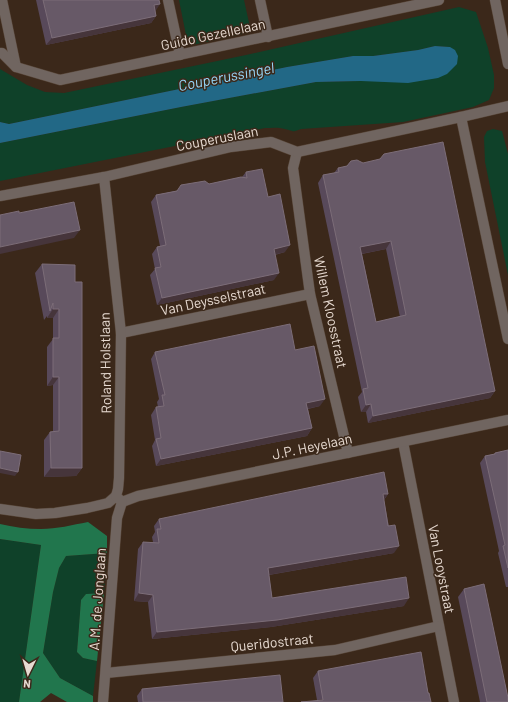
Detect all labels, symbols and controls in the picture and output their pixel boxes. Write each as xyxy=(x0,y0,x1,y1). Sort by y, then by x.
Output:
street label: Guido Gezellelaan xyxy=(159,15,267,53)
water label: Couperussingel xyxy=(176,58,276,94)
street label: Couperuslaan xyxy=(175,122,259,154)
street label: Willem Kloosstraat xyxy=(311,255,351,369)
street label: Van Deysselstraat xyxy=(159,280,267,318)
street label: Roland Holstlaan xyxy=(96,312,114,414)
street label: J.P. Heyelaan xyxy=(270,429,354,463)
street label: Van Looystraat xyxy=(425,523,459,615)
street label: A.M. de Jonglaan xyxy=(85,547,109,651)
street label: Queridostraat xyxy=(230,629,314,655)
north arrow xyxy=(8,654,48,694)
text: N xyxy=(23,678,31,691)

